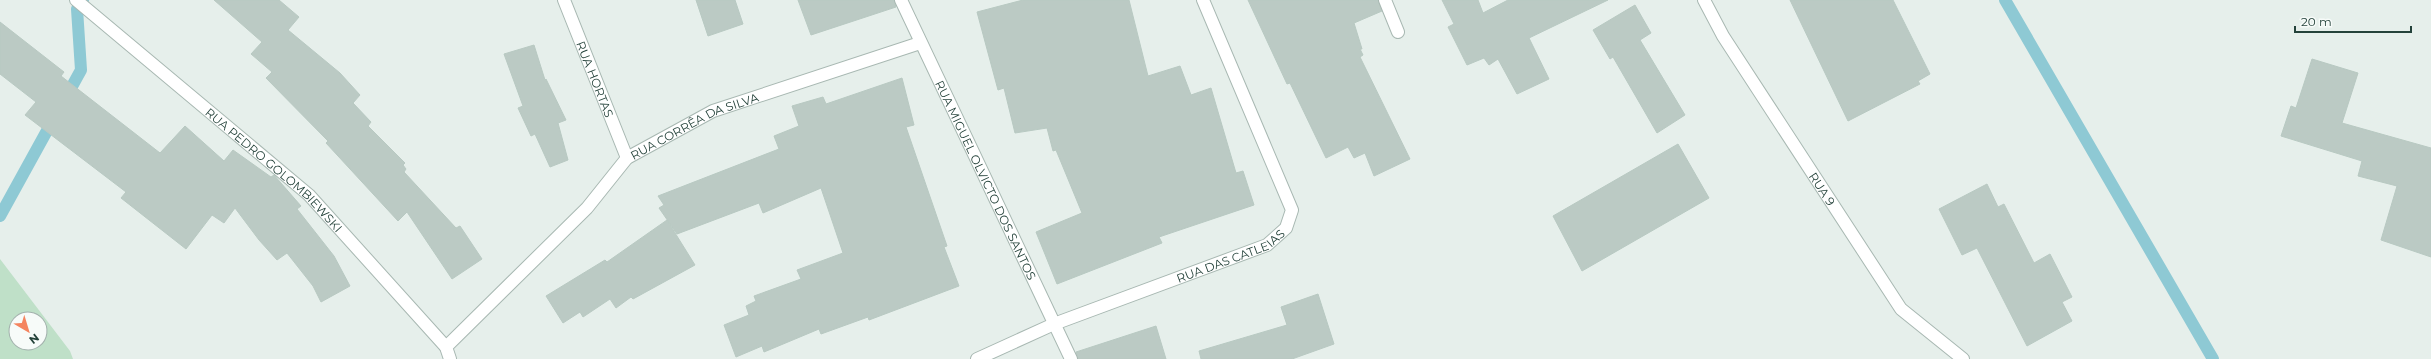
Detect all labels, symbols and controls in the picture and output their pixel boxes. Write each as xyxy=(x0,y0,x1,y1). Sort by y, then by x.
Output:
scale bar xyxy=(2295,8,2411,34)
text: 20 m xyxy=(2301,14,2332,29)
street label: RUA HORTAS xyxy=(574,39,617,119)
street label: RUA MIGUEL OLVICTO DOS SANTOS xyxy=(932,78,1040,282)
street label: RUA CORRÊA DA SILVA xyxy=(627,89,761,162)
street label: RUA PEDRO GOLOMBIEWSKI xyxy=(203,104,346,235)
street label: RUA 9 xyxy=(1806,169,1839,208)
street label: RUA DAS CATLEIAS xyxy=(1174,226,1287,285)
north arrow xyxy=(8,311,48,351)
text: N xyxy=(26,331,42,347)

